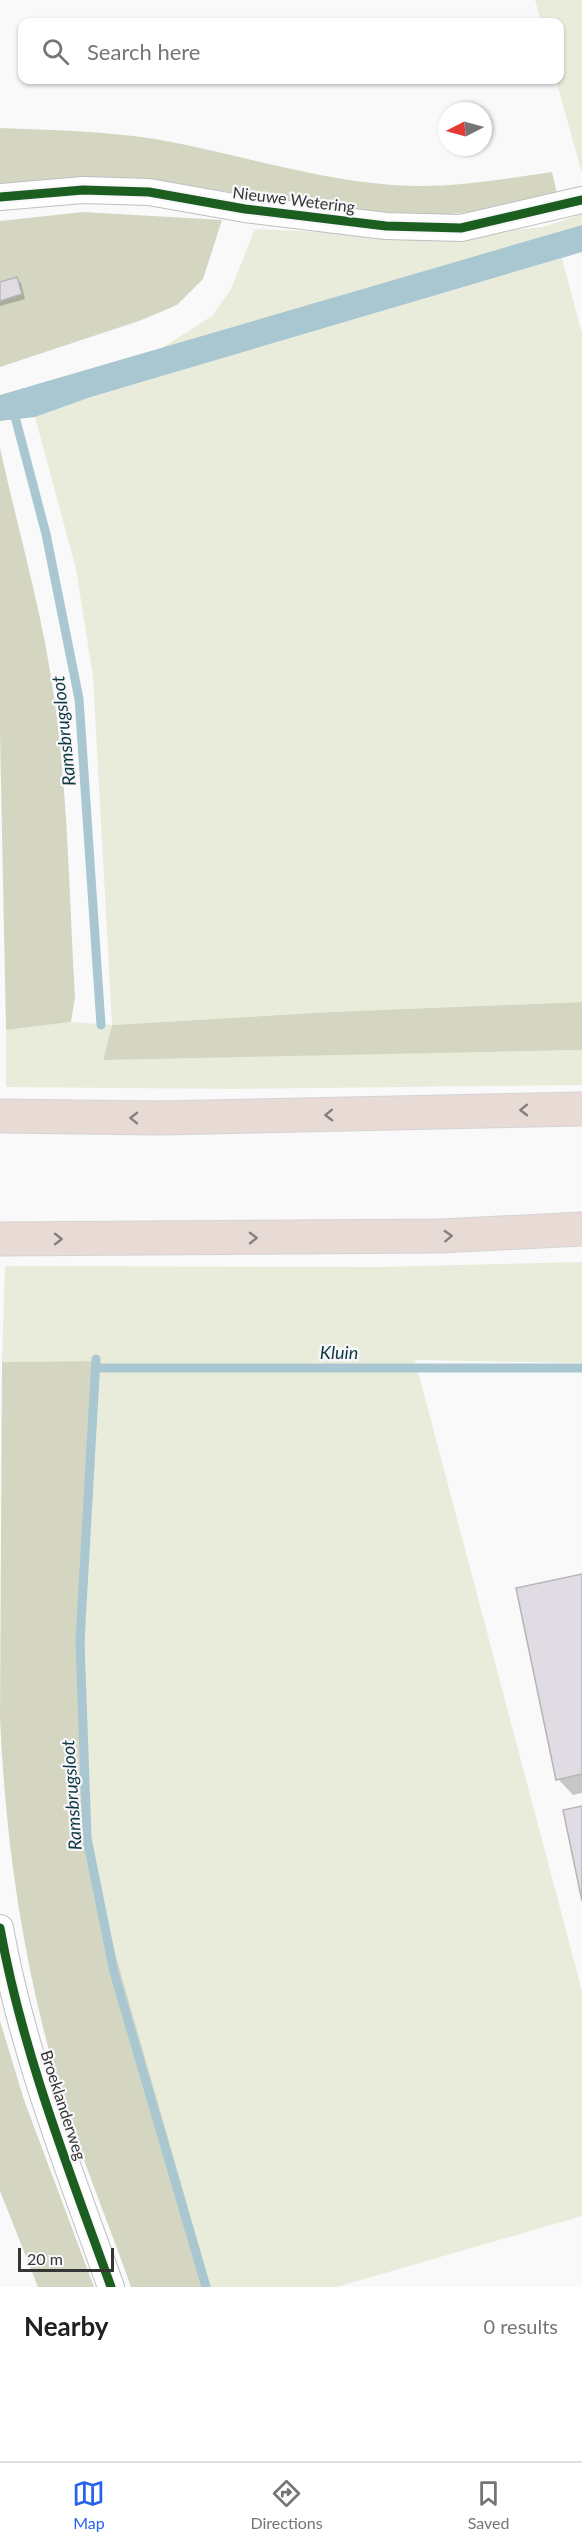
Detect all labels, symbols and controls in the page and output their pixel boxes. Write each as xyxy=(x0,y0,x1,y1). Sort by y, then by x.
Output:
search box xyxy=(18,18,564,84)
icon: search xyxy=(39,35,72,68)
text: Search here xyxy=(87,38,200,65)
north arrow xyxy=(438,102,492,156)
street label: Nieuwe Wetering xyxy=(232,182,356,216)
water label: Ramsbrugsloot xyxy=(46,674,80,787)
one-way arrow xyxy=(519,1104,528,1117)
one-way arrow xyxy=(324,1108,333,1121)
one-way arrow xyxy=(129,1112,138,1124)
one-way arrow xyxy=(444,1229,453,1242)
one-way arrow xyxy=(249,1232,258,1244)
one-way arrow xyxy=(54,1233,63,1246)
water label: Kluin xyxy=(320,1341,358,1363)
water label: Ramsbrugsloot xyxy=(56,1738,86,1851)
street label: Broeklanderweg xyxy=(37,2048,91,2162)
scale bar xyxy=(18,2245,114,2272)
text: 20 m xyxy=(27,2249,63,2268)
text: Nearby xyxy=(24,2310,109,2342)
text: 0 results xyxy=(483,2314,558,2338)
tab: Map xyxy=(72,2477,105,2532)
tab: Directions xyxy=(250,2477,323,2532)
tab: Saved xyxy=(468,2477,509,2532)

